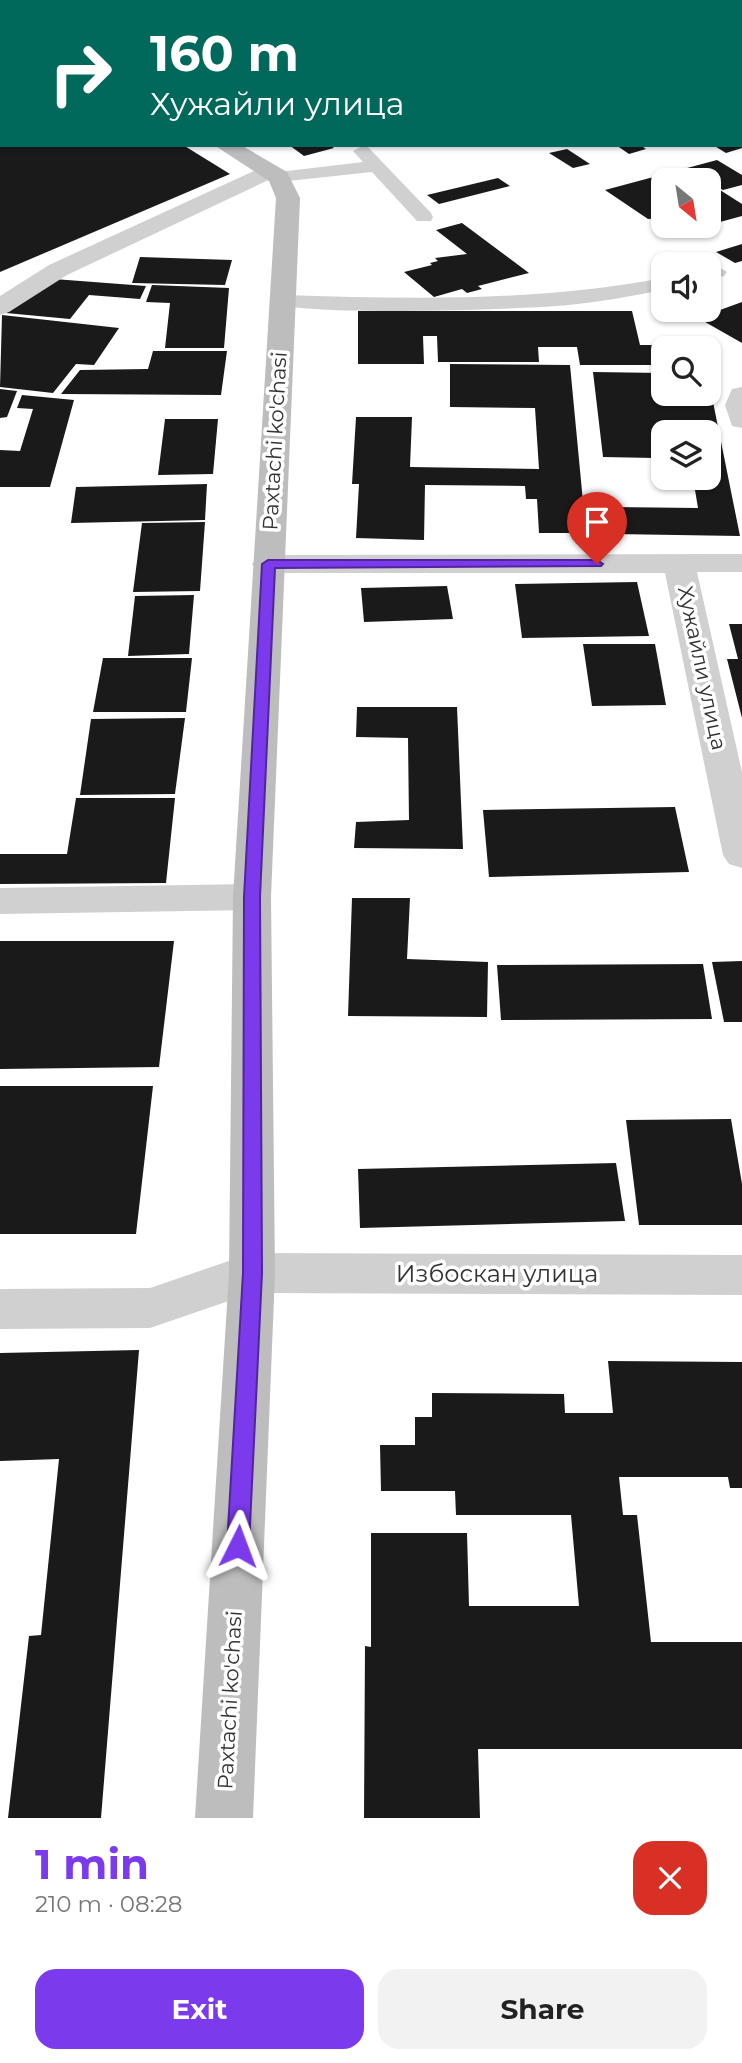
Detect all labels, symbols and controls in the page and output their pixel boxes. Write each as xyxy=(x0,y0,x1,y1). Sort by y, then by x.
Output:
text: 160 m xyxy=(150,24,299,83)
icon: right xyxy=(35,28,126,119)
text: Хужайли улица xyxy=(150,84,405,123)
north arrow xyxy=(651,168,721,238)
map controls xyxy=(651,168,721,490)
button: sound xyxy=(651,252,721,322)
button: search xyxy=(651,336,721,406)
street label: Paxtachi ko'chasi xyxy=(257,351,292,531)
button: layers xyxy=(651,420,721,490)
pin xyxy=(567,492,627,564)
icon: arrive xyxy=(578,503,616,541)
street label: Хужайли улица xyxy=(673,584,732,752)
street label: Избоскан улица xyxy=(396,1259,598,1288)
position arrow xyxy=(201,1509,275,1583)
street label: Paxtachi ko'chasi xyxy=(212,1610,247,1790)
text: 1 min xyxy=(35,1838,149,1890)
button: close xyxy=(633,1841,707,1915)
text: 210 m · 08:28 xyxy=(35,1890,182,1918)
button: Exit xyxy=(35,1969,364,2049)
button: Share xyxy=(378,1969,707,2049)

